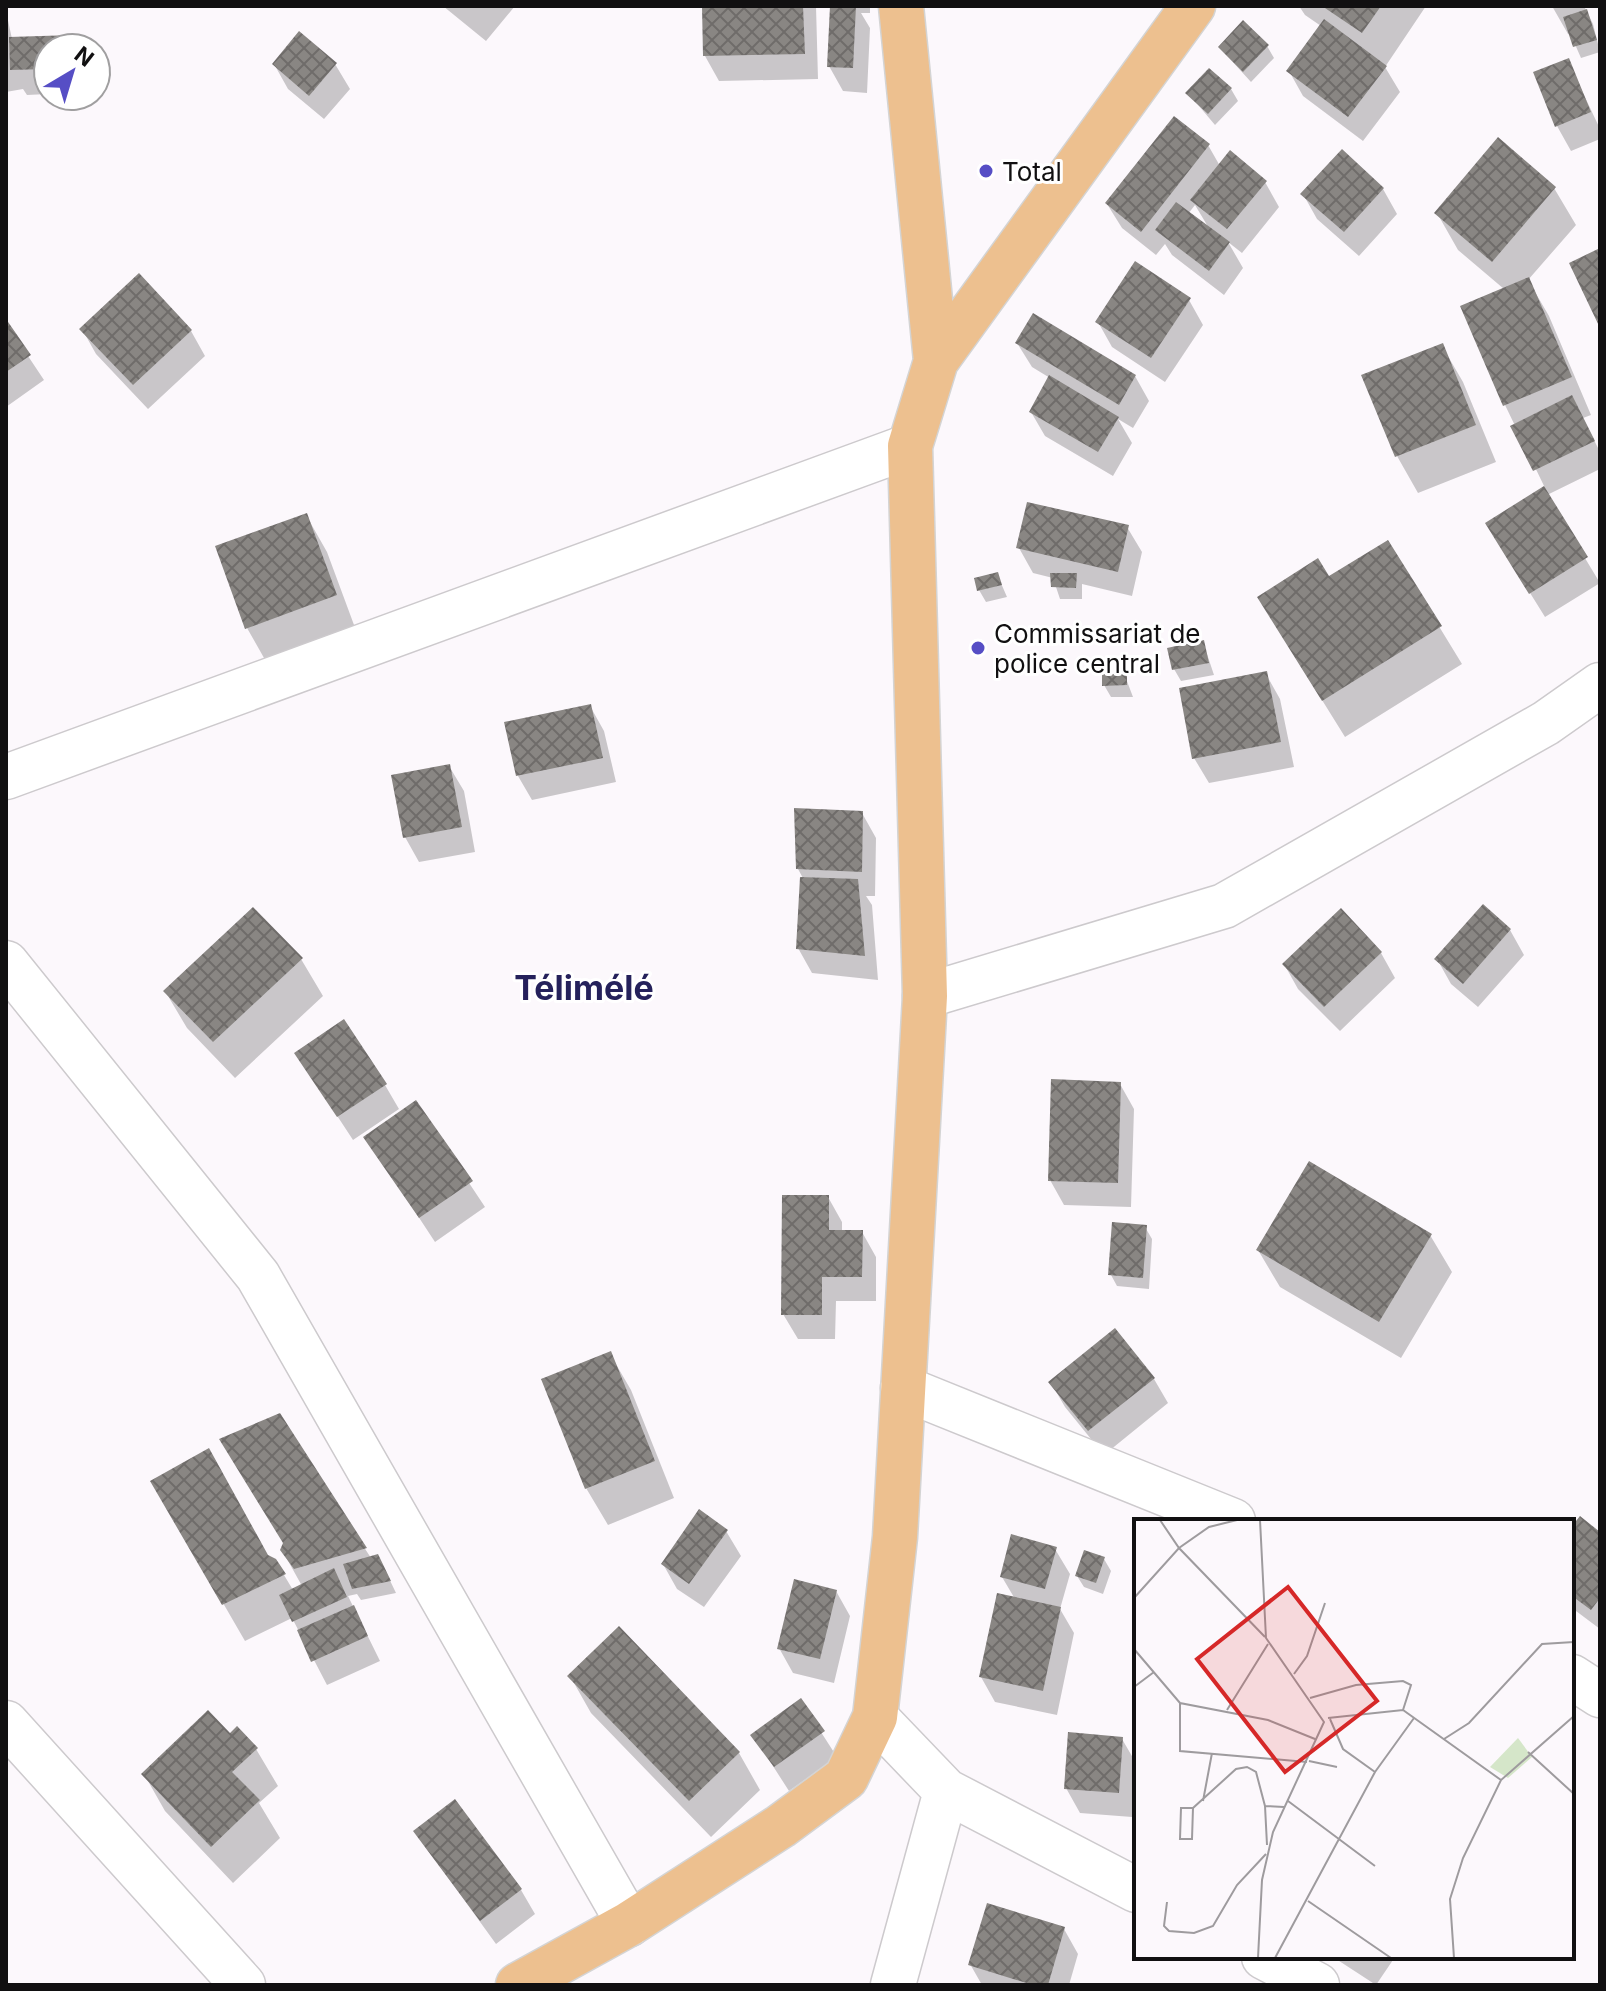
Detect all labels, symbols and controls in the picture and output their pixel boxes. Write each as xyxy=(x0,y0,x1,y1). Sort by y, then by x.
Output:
north arrow xyxy=(32,32,112,112)
text: N xyxy=(70,41,99,72)
place label: Total xyxy=(1002,156,1062,187)
marker: Total xyxy=(977,162,995,180)
place label: Commissariat de police central xyxy=(994,618,1200,679)
marker: Commissariat de police central xyxy=(969,639,987,657)
district label: Télimélé xyxy=(514,967,654,1008)
inset map xyxy=(1134,1519,1574,1959)

